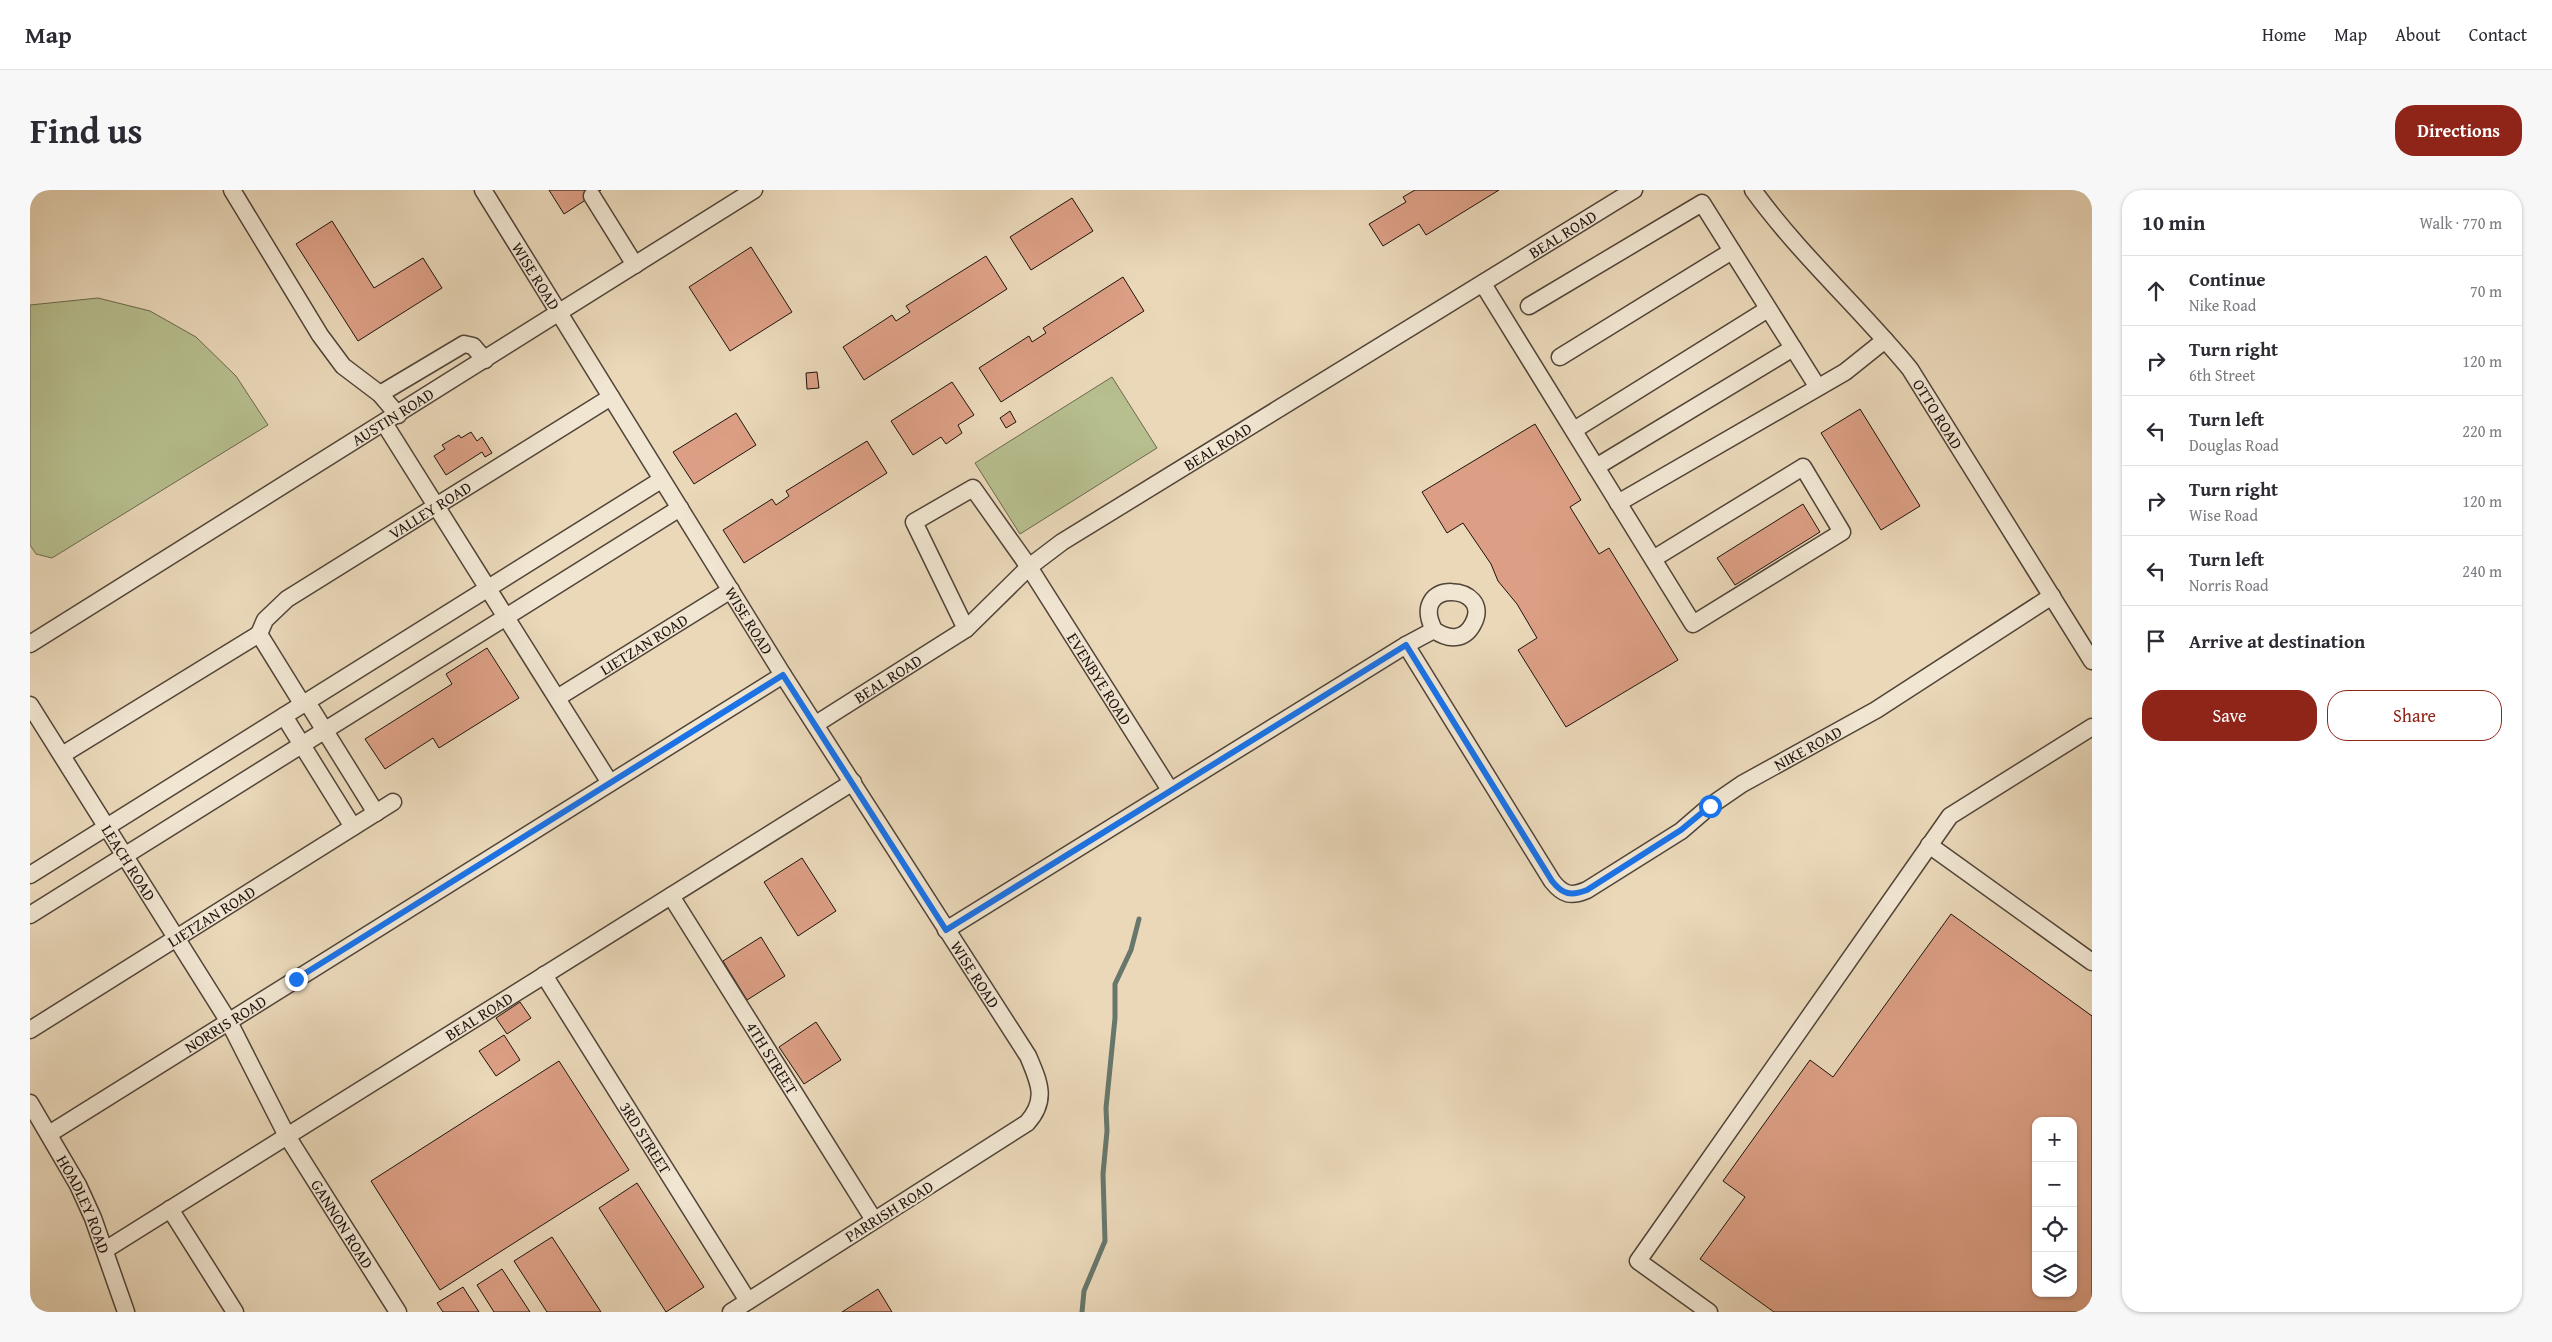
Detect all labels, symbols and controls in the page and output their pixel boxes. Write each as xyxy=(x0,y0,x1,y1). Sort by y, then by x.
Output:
text: Map xyxy=(25,17,72,52)
text: Home xyxy=(2262,21,2306,48)
text: Map xyxy=(2334,21,2367,48)
text: About xyxy=(2395,21,2441,48)
text: Contact xyxy=(2469,21,2527,48)
text: Find us xyxy=(30,105,143,156)
button: Directions xyxy=(2395,105,2522,156)
street label: BEAL ROAD xyxy=(1524,204,1601,264)
text: 10 min xyxy=(2142,207,2205,238)
text: Walk · 770 m xyxy=(2419,211,2502,235)
street label: WISE ROAD xyxy=(506,237,566,315)
text: Continue xyxy=(2189,265,2266,293)
icon: ahead xyxy=(2142,277,2170,305)
text: 70 m xyxy=(2470,279,2502,303)
text: Nike Road xyxy=(2189,293,2256,317)
text: Turn right xyxy=(2189,335,2278,363)
icon: right xyxy=(2142,347,2170,375)
text: 120 m xyxy=(2462,349,2502,373)
text: 6th Street xyxy=(2189,363,2255,387)
street label: OTTO ROAD xyxy=(1907,374,1969,454)
street label: AUSTIN ROAD xyxy=(347,382,439,452)
text: Turn left xyxy=(2189,405,2264,433)
street label: BEAL ROAD xyxy=(1179,416,1256,476)
icon: left xyxy=(2142,417,2170,445)
text: 220 m xyxy=(2462,419,2502,443)
text: Douglas Road xyxy=(2189,433,2279,457)
street label: VALLEY ROAD xyxy=(384,475,476,545)
text: Turn right xyxy=(2189,475,2278,503)
icon: right xyxy=(2142,487,2170,515)
text: 120 m xyxy=(2462,489,2502,513)
text: Wise Road xyxy=(2189,503,2258,527)
text: Turn left xyxy=(2189,545,2264,573)
icon: left xyxy=(2142,557,2170,585)
text: 240 m xyxy=(2462,559,2502,583)
text: Norris Road xyxy=(2189,573,2269,597)
street label: WISE ROAD xyxy=(719,582,779,659)
street label: LIETZAN ROAD xyxy=(595,608,693,681)
icon: arrive xyxy=(2142,627,2170,655)
text: Arrive at destination xyxy=(2189,627,2365,655)
street label: EVENBYE ROAD xyxy=(1061,628,1138,730)
street label: BEAL ROAD xyxy=(849,648,927,709)
button: Save xyxy=(2142,690,2317,741)
button: Share xyxy=(2327,690,2502,741)
street label: NIKE ROAD xyxy=(1769,719,1846,776)
route start xyxy=(1699,795,1722,818)
street label: LEACH ROAD xyxy=(96,820,162,906)
street label: LIETZAN ROAD xyxy=(163,879,260,953)
street label: WISE ROAD xyxy=(945,936,1006,1013)
route end xyxy=(285,968,308,991)
street label: BEAL ROAD xyxy=(440,986,518,1046)
street label: NORRIS ROAD xyxy=(180,989,271,1058)
street label: 4TH STREET xyxy=(740,1017,804,1099)
street label: 3RD STREET xyxy=(614,1097,678,1179)
map controls xyxy=(2032,1117,2077,1297)
button: + xyxy=(2032,1117,2077,1162)
street label: HOADLEY ROAD xyxy=(51,1150,117,1257)
button: − xyxy=(2032,1162,2077,1207)
street label: GANNON ROAD xyxy=(305,1174,380,1273)
street label: PARRISH ROAD xyxy=(840,1174,938,1248)
button: locate xyxy=(2032,1207,2077,1252)
button: layers xyxy=(2032,1252,2077,1297)

